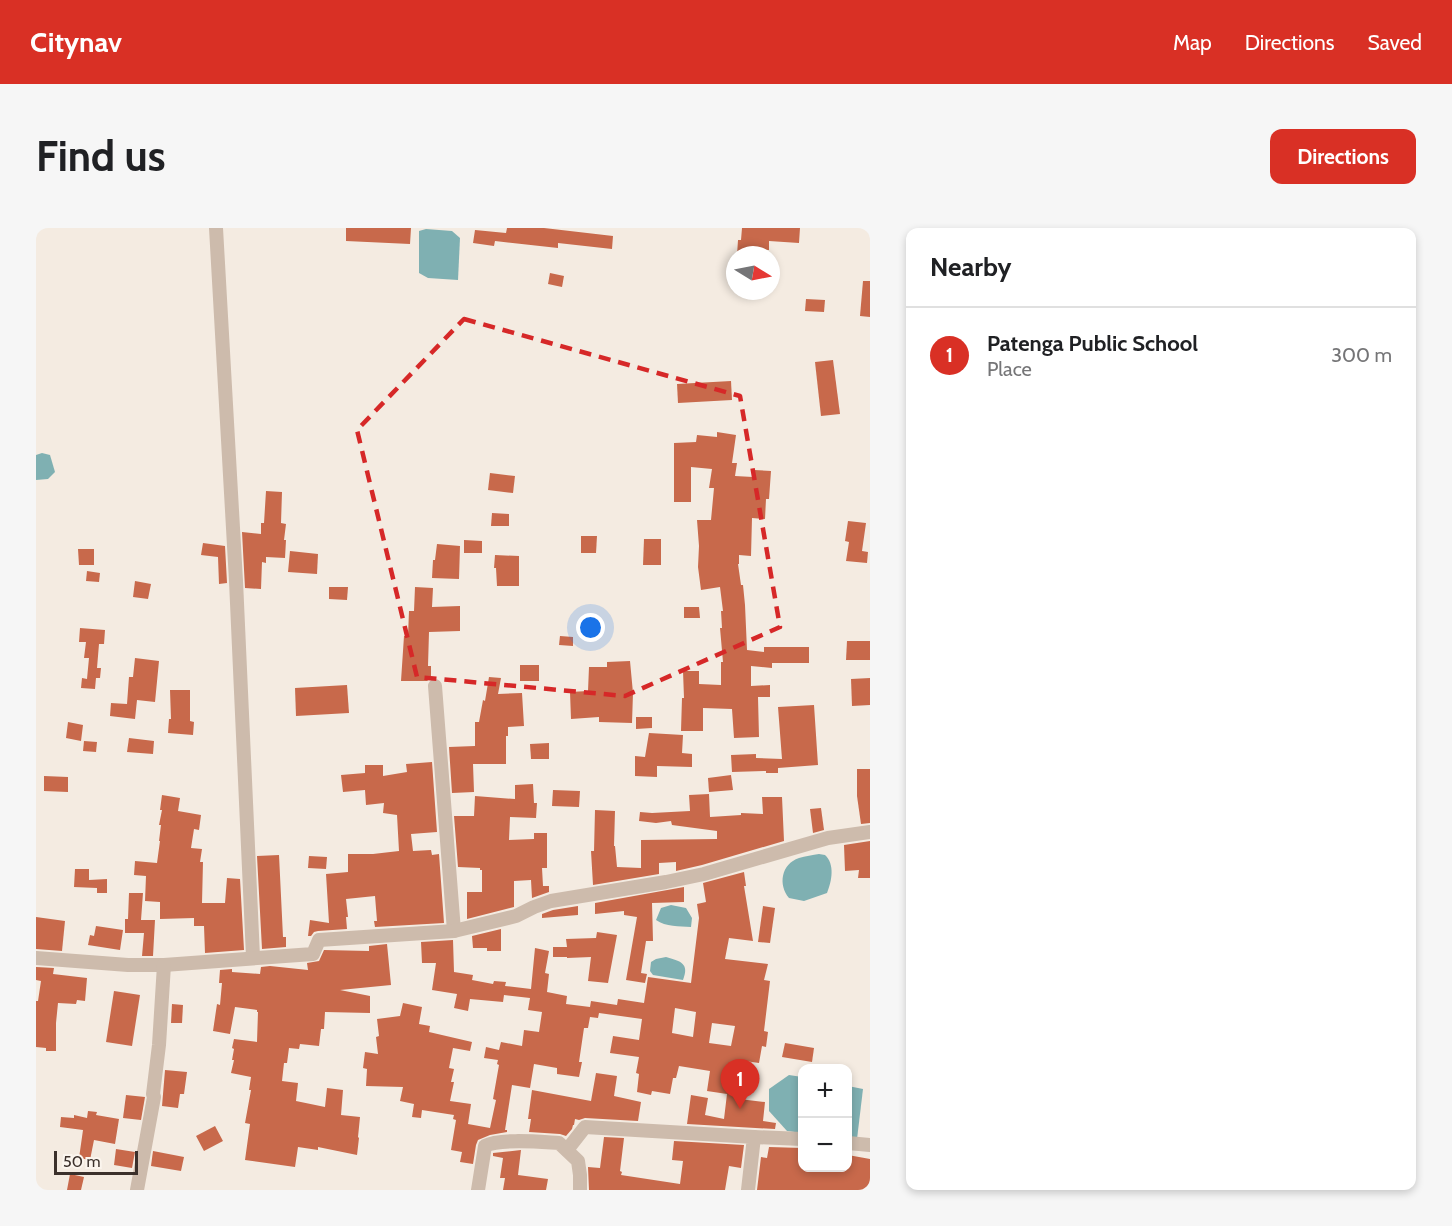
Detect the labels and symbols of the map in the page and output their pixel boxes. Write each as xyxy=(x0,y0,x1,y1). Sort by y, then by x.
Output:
north arrow xyxy=(726,246,780,300)
your location xyxy=(576,613,605,642)
pin: 1 xyxy=(720,1060,760,1109)
scale bar xyxy=(54,1148,138,1176)

